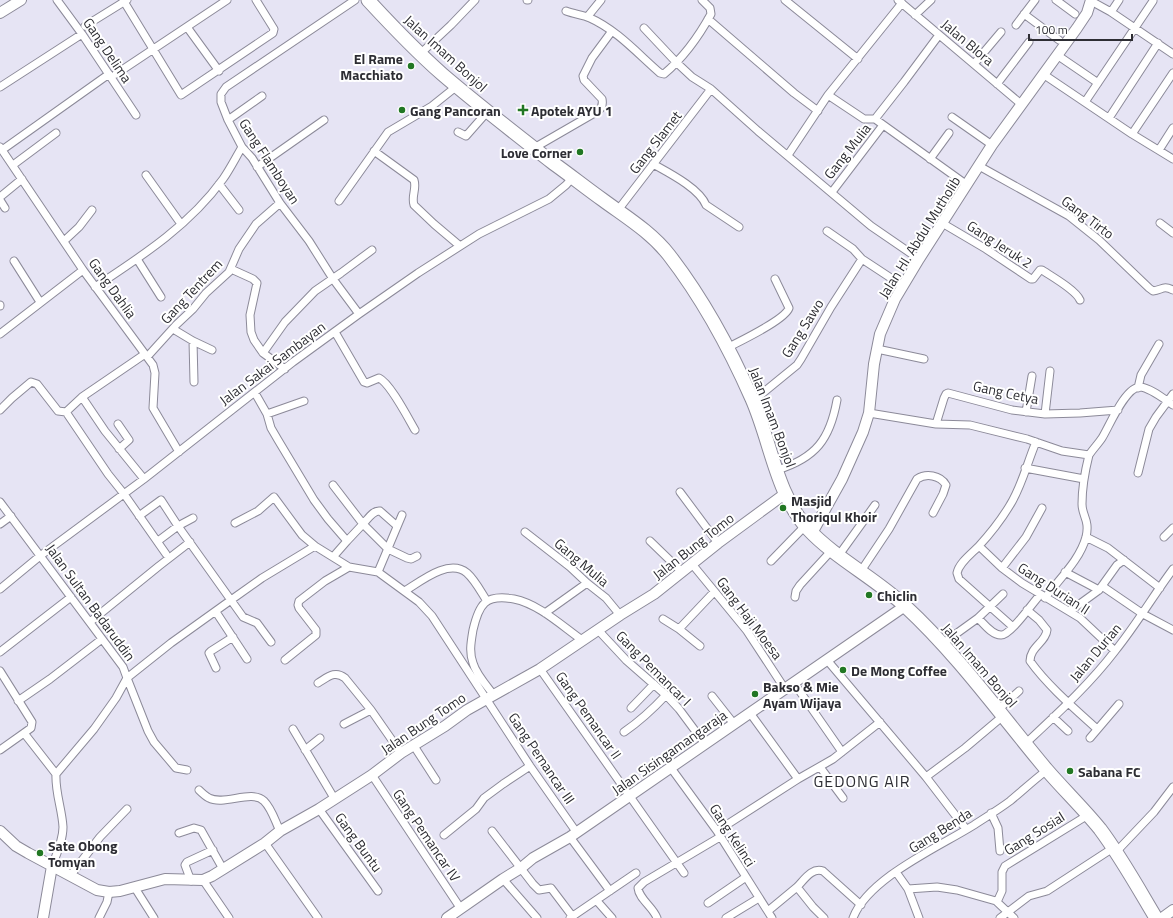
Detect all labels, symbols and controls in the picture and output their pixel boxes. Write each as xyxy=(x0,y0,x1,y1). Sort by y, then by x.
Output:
street label: Jalan Imam Bonjol xyxy=(400,10,492,96)
street label: Gang Delima xyxy=(78,13,138,87)
street label: Jalan Blora xyxy=(937,14,999,70)
scale bar xyxy=(1029,16,1132,42)
text: 100 m xyxy=(1035,20,1068,39)
place label: El Rame Macchiato xyxy=(340,48,403,85)
marker: El Rame Macchiato xyxy=(406,61,416,71)
place label: Gang Pancoran xyxy=(410,100,501,121)
place label: Apotek AYU 1 xyxy=(531,100,613,121)
marker: Gang Pancoran xyxy=(397,105,407,115)
marker: Apotek AYU 1 xyxy=(518,105,528,115)
street label: Gang Slamet xyxy=(624,106,686,178)
street label: Gang Flamboyan xyxy=(234,114,306,208)
street label: Gang Mulia xyxy=(818,119,876,183)
place label: Love Corner xyxy=(501,142,572,163)
marker: Love Corner xyxy=(575,147,585,157)
street label: Jalan HI. Abdul Mutholib xyxy=(873,172,965,302)
street label: Gang Tirto xyxy=(1057,190,1119,244)
street label: Gang Jeruk 2 xyxy=(963,215,1037,273)
street label: Gang Dahlia xyxy=(84,253,142,323)
street label: Gang Tentrem xyxy=(155,254,227,328)
street label: Gang Sawo xyxy=(776,294,828,362)
street label: Jalan Sakai Sambayan xyxy=(215,316,329,410)
street label: Jalan Imam Bonjol xyxy=(744,364,802,470)
street label: Gang Cetya xyxy=(971,375,1041,409)
place label: Masjid Thoriqul Khoir xyxy=(791,490,877,527)
marker: Masjid Thoriqul Khoir xyxy=(778,503,788,513)
street label: Jalan Bung Tomo xyxy=(648,507,738,585)
street label: Gang Mulia xyxy=(550,533,614,591)
street label: Jalan Sultan Badaruddin xyxy=(41,539,141,665)
street label: Gang Durian II xyxy=(1014,557,1094,619)
street label: Gang Haji Moesa xyxy=(712,572,788,664)
place label: Chiclin xyxy=(877,585,917,606)
marker: Chiclin xyxy=(864,590,874,600)
street label: Jalan Imam Bonjol xyxy=(937,618,1023,712)
street label: Jalan Durian xyxy=(1064,618,1126,686)
street label: Gang Pemancar I xyxy=(611,625,697,711)
place label: De Mong Coffee xyxy=(851,660,947,681)
marker: De Mong Coffee xyxy=(838,665,848,675)
street label: Gang Pemancar II xyxy=(551,667,627,763)
place label: Bakso & Mie Ayam Wijaya xyxy=(763,676,841,713)
street label: Jalan Bung Tomo xyxy=(376,687,470,759)
marker: Bakso & Mie Ayam Wijaya xyxy=(750,689,760,699)
street label: Jalan Sisingamangaraja xyxy=(607,704,731,800)
street label: Gang Pemancar III xyxy=(504,708,580,808)
place label: Sabana FC xyxy=(1078,761,1141,782)
marker: Sabana FC xyxy=(1065,766,1075,776)
district label: GEDONG AIR xyxy=(813,769,911,793)
street label: Gang Pemancar IV xyxy=(388,785,466,885)
street label: Gang Kelinci xyxy=(705,799,761,871)
street label: Gang Benda xyxy=(904,802,976,858)
street label: Gang Sosial xyxy=(999,806,1069,860)
street label: Gang Buntu xyxy=(330,808,388,876)
place label: Sate Obong Tomyan xyxy=(48,835,118,872)
marker: Sate Obong Tomyan xyxy=(35,848,45,858)

